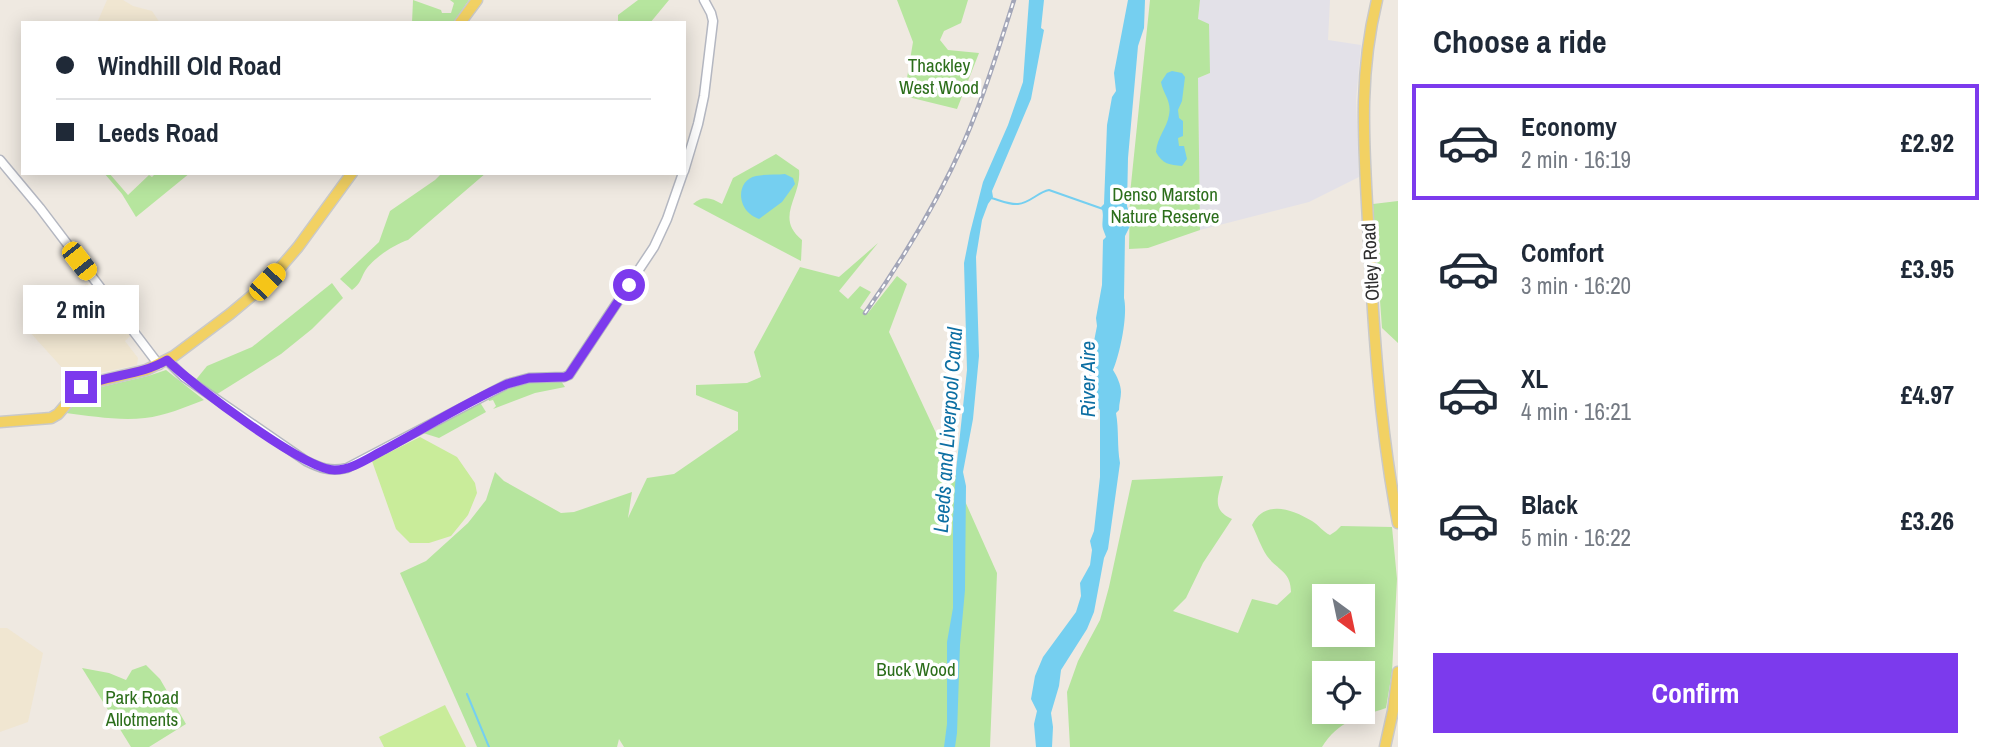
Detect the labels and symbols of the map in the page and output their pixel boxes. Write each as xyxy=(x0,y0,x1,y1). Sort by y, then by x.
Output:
park label: Thackley West Wood xyxy=(899,52,979,100)
park label: Denso Marston Nature Reserve xyxy=(1110,181,1220,229)
street label: Otley Road xyxy=(1355,222,1385,302)
car xyxy=(58,238,101,284)
car xyxy=(245,259,290,305)
route start xyxy=(613,269,645,301)
callout: 2 min xyxy=(23,286,139,334)
water label: Leeds and Liverpool Canal xyxy=(926,325,969,534)
water label: River Aire xyxy=(1073,341,1102,417)
route end xyxy=(65,371,97,403)
north arrow xyxy=(1312,584,1376,648)
park label: Buck Wood xyxy=(876,656,956,682)
park label: Park Road Allotments xyxy=(105,684,179,732)

